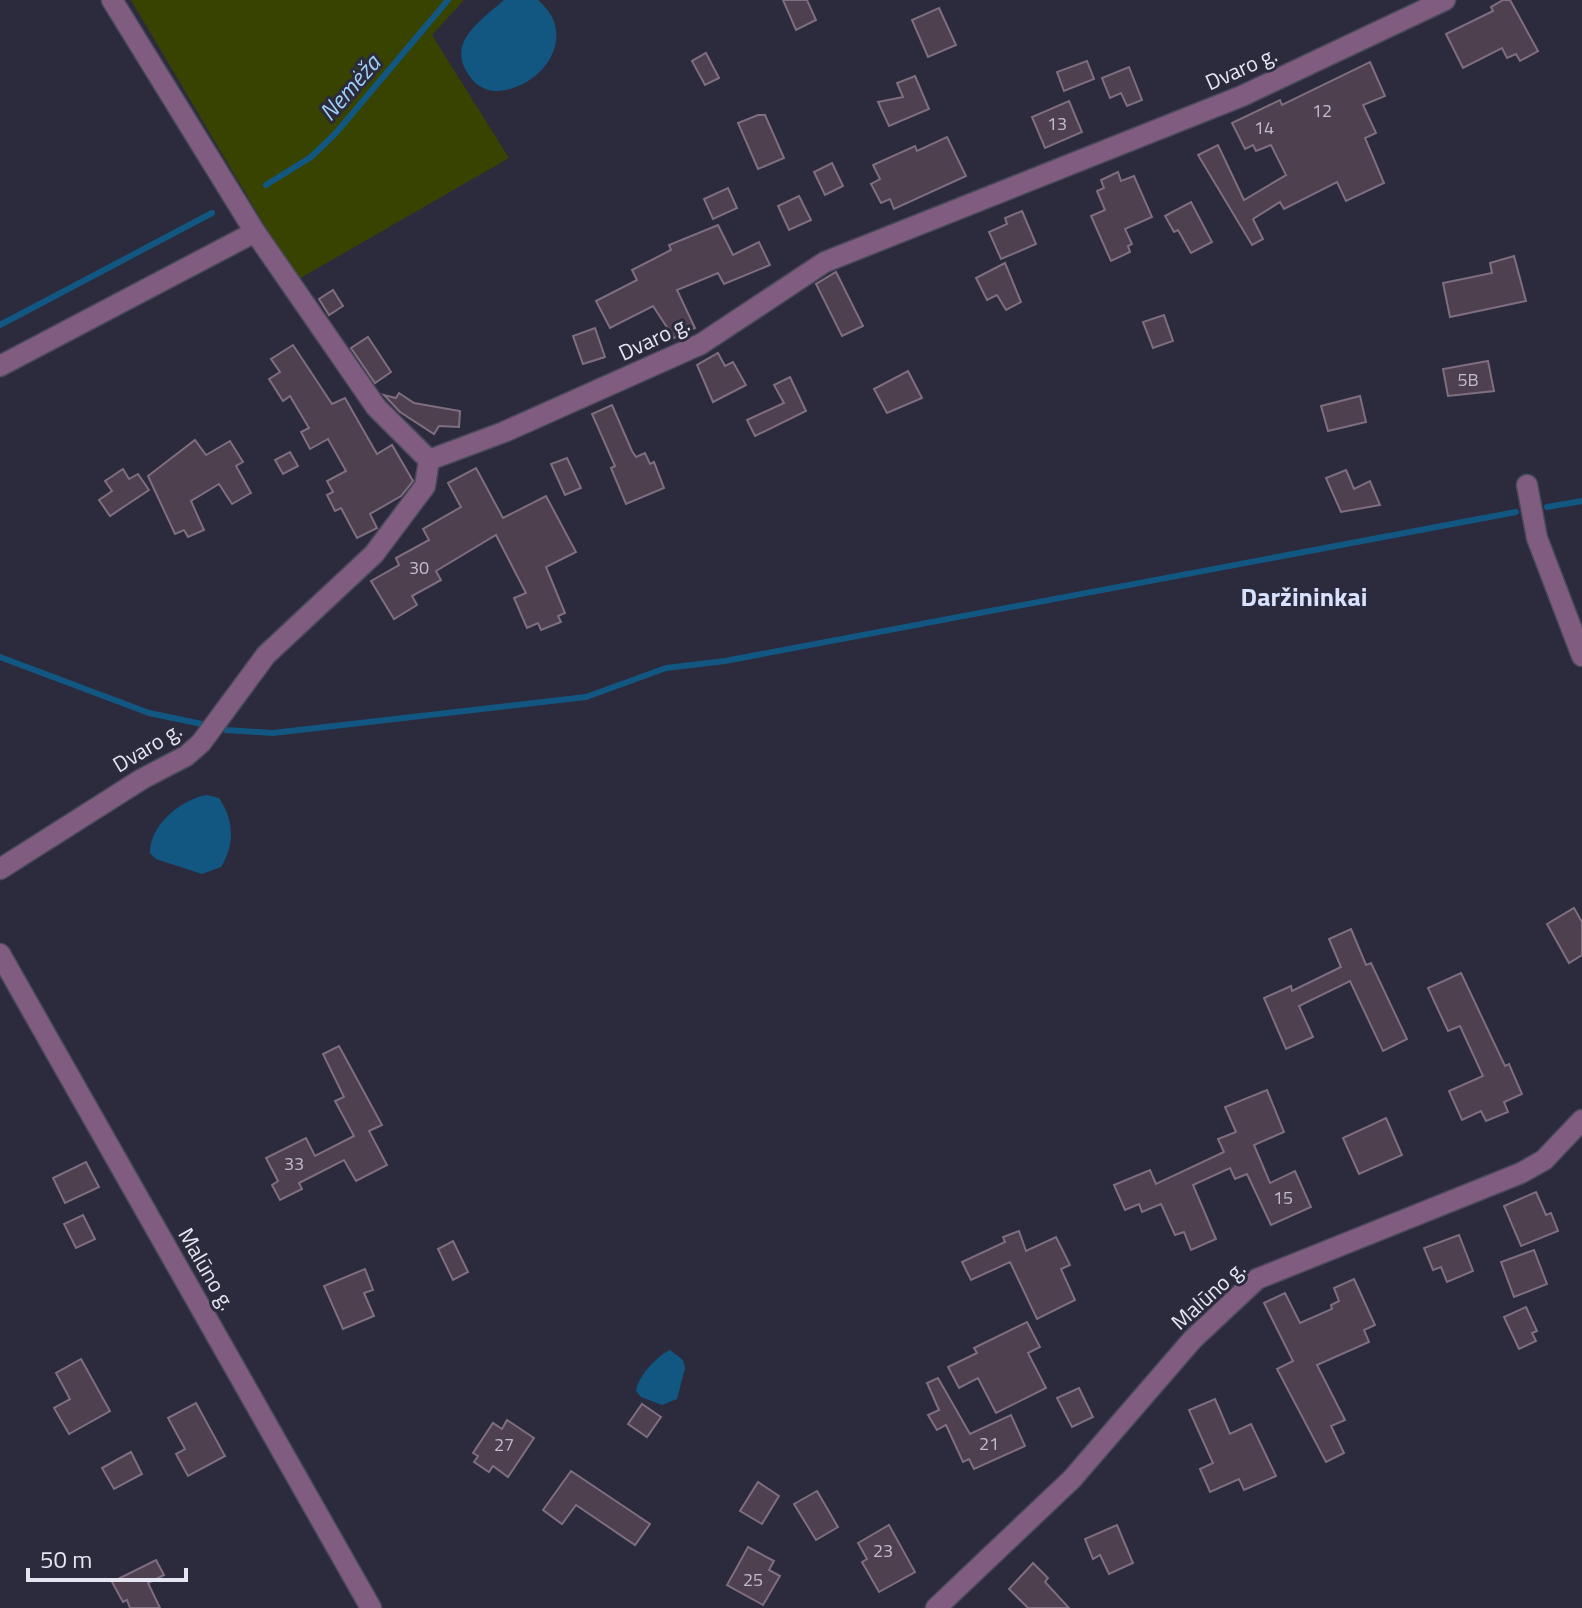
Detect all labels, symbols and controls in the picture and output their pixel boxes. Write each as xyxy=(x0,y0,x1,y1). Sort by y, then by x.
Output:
street label: Dvaro g. xyxy=(1200,37,1282,99)
water label: Nemėža xyxy=(310,45,390,128)
house number: 12 xyxy=(1312,97,1332,124)
house number: 13 xyxy=(1047,110,1067,137)
house number: 14 xyxy=(1254,114,1274,141)
street label: Dvaro g. xyxy=(613,307,695,369)
house number: 5B xyxy=(1457,366,1479,393)
house number: 30 xyxy=(409,554,429,581)
district label: Daržininkai xyxy=(1241,577,1367,616)
street label: Dvaro g. xyxy=(106,713,188,781)
house number: 33 xyxy=(284,1150,304,1177)
house number: 15 xyxy=(1273,1184,1293,1211)
street label: Malūno g. xyxy=(170,1221,244,1317)
street label: Malūno g. xyxy=(1163,1252,1253,1338)
house number: 21 xyxy=(979,1430,999,1457)
house number: 27 xyxy=(494,1431,514,1458)
scale bar xyxy=(28,1532,186,1582)
house number: 23 xyxy=(873,1537,893,1564)
text: 50 m xyxy=(40,1541,92,1577)
house number: 25 xyxy=(743,1566,763,1593)

